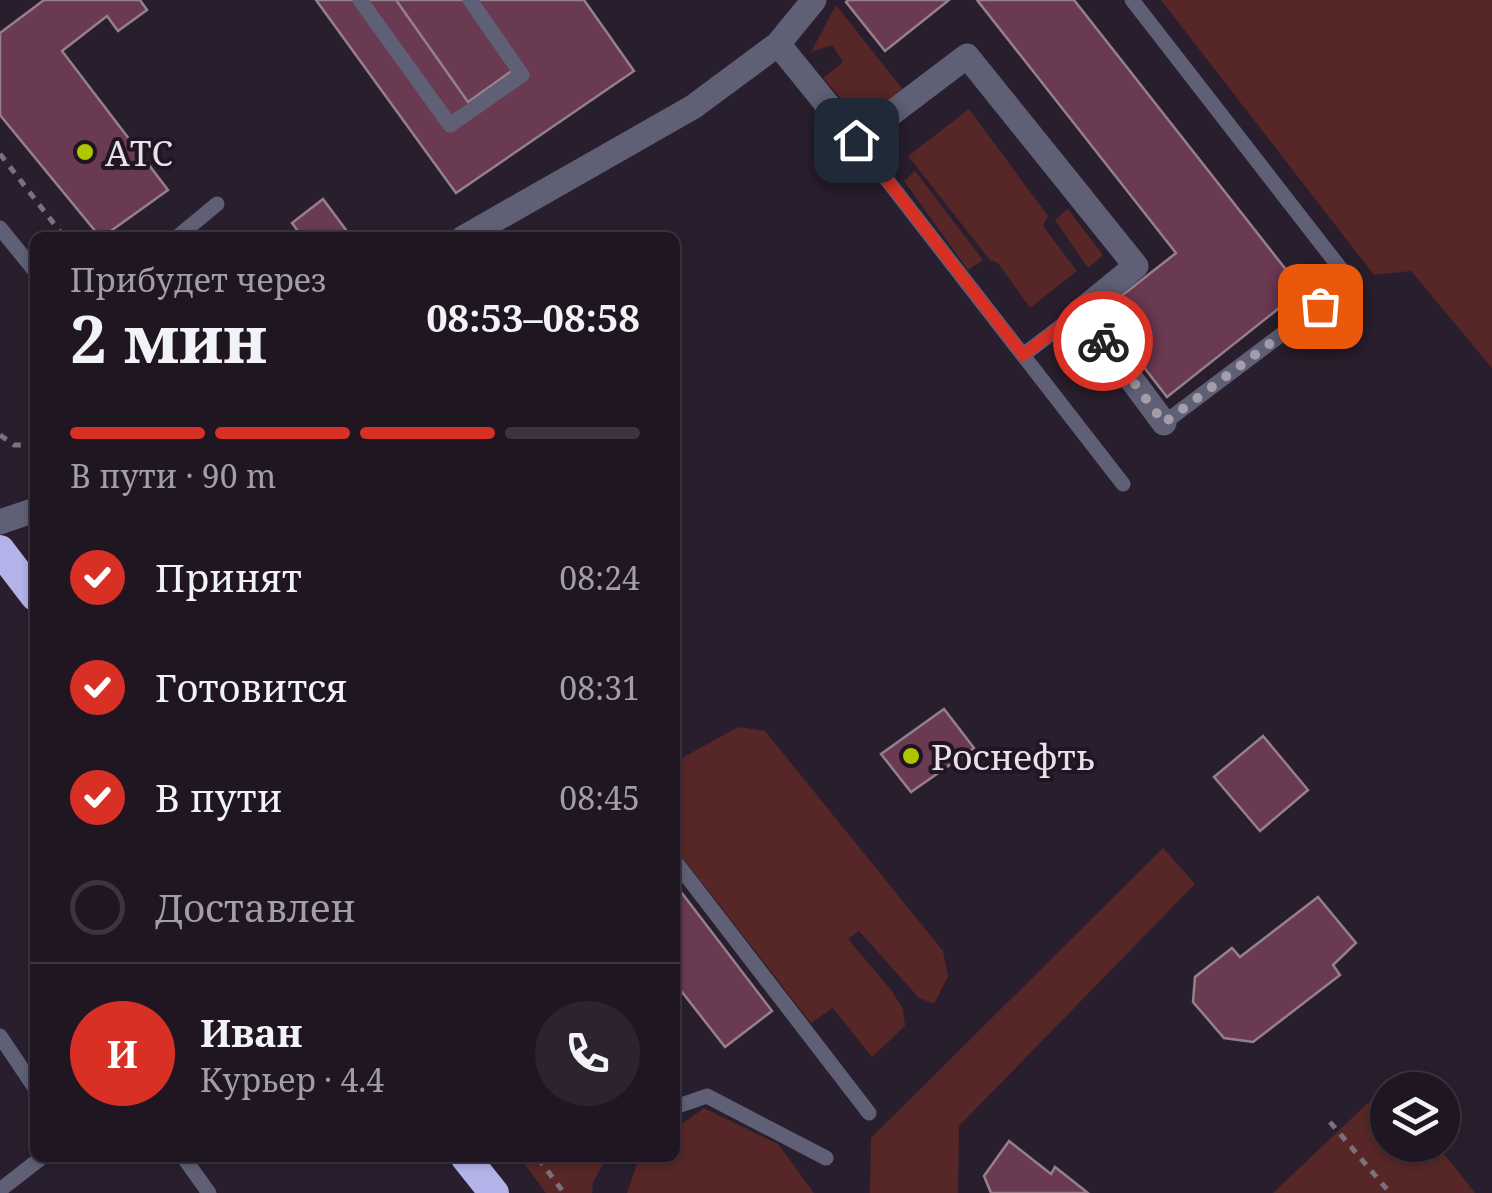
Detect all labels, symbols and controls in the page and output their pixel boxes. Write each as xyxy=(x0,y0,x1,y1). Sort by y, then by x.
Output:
pin xyxy=(814,98,899,183)
icon: home xyxy=(829,113,884,168)
place label: АТС xyxy=(105,129,173,176)
marker: АТС xyxy=(74,141,96,163)
text: Прибудет через xyxy=(70,258,326,301)
pin xyxy=(1278,264,1363,349)
icon: bag xyxy=(1293,279,1348,334)
text: 08:53–08:58 xyxy=(426,291,640,343)
courier xyxy=(1053,291,1153,391)
text: 2 мин xyxy=(70,294,267,382)
icon: bike xyxy=(1076,314,1131,369)
text: В пути · 90 m xyxy=(70,454,276,497)
icon: check xyxy=(70,550,125,605)
text: Принят xyxy=(155,551,302,603)
text: 08:24 xyxy=(559,556,640,599)
icon: check xyxy=(70,660,125,715)
text: Готовится xyxy=(155,661,348,713)
text: 08:31 xyxy=(559,666,640,709)
place label: Роснефть xyxy=(931,733,1095,780)
marker: Роснефть xyxy=(900,745,922,767)
icon: check xyxy=(70,770,125,825)
text: В пути xyxy=(155,771,282,823)
text: 08:45 xyxy=(559,776,640,819)
text: Доставлен xyxy=(155,881,356,933)
button: phone xyxy=(535,1001,640,1106)
text: Иван xyxy=(200,1006,302,1058)
text: И xyxy=(107,1027,138,1079)
text: Курьер · 4.4 xyxy=(200,1058,384,1101)
map controls xyxy=(1370,1072,1460,1162)
button: layers xyxy=(1370,1072,1460,1162)

